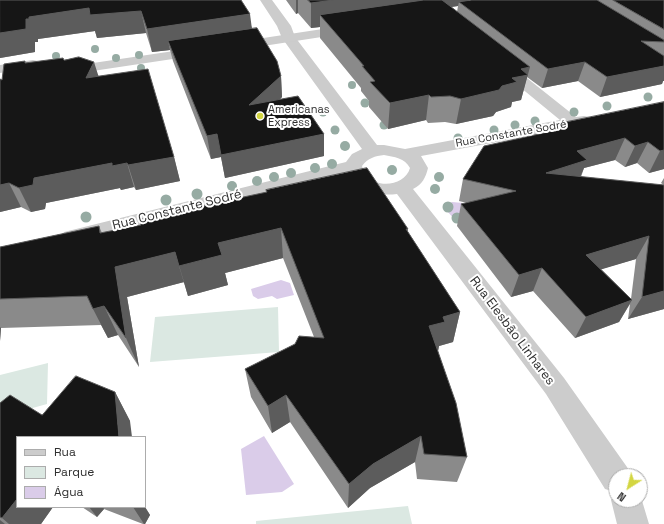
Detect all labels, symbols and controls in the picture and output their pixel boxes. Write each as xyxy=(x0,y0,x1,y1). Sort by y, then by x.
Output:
place label: Americanas Express xyxy=(268,103,329,129)
marker: Americanas Express xyxy=(255,111,265,121)
street label: Rua Constante Sodré xyxy=(455,118,567,150)
street label: Rua Constante Sodré xyxy=(111,186,243,234)
street label: Rua Elesbão Linhares xyxy=(466,274,558,388)
legend xyxy=(16,436,146,508)
text: Rua xyxy=(54,444,76,460)
text: Parque xyxy=(54,464,94,480)
north arrow xyxy=(608,468,648,508)
text: Água xyxy=(54,484,84,500)
text: N xyxy=(614,489,629,505)

